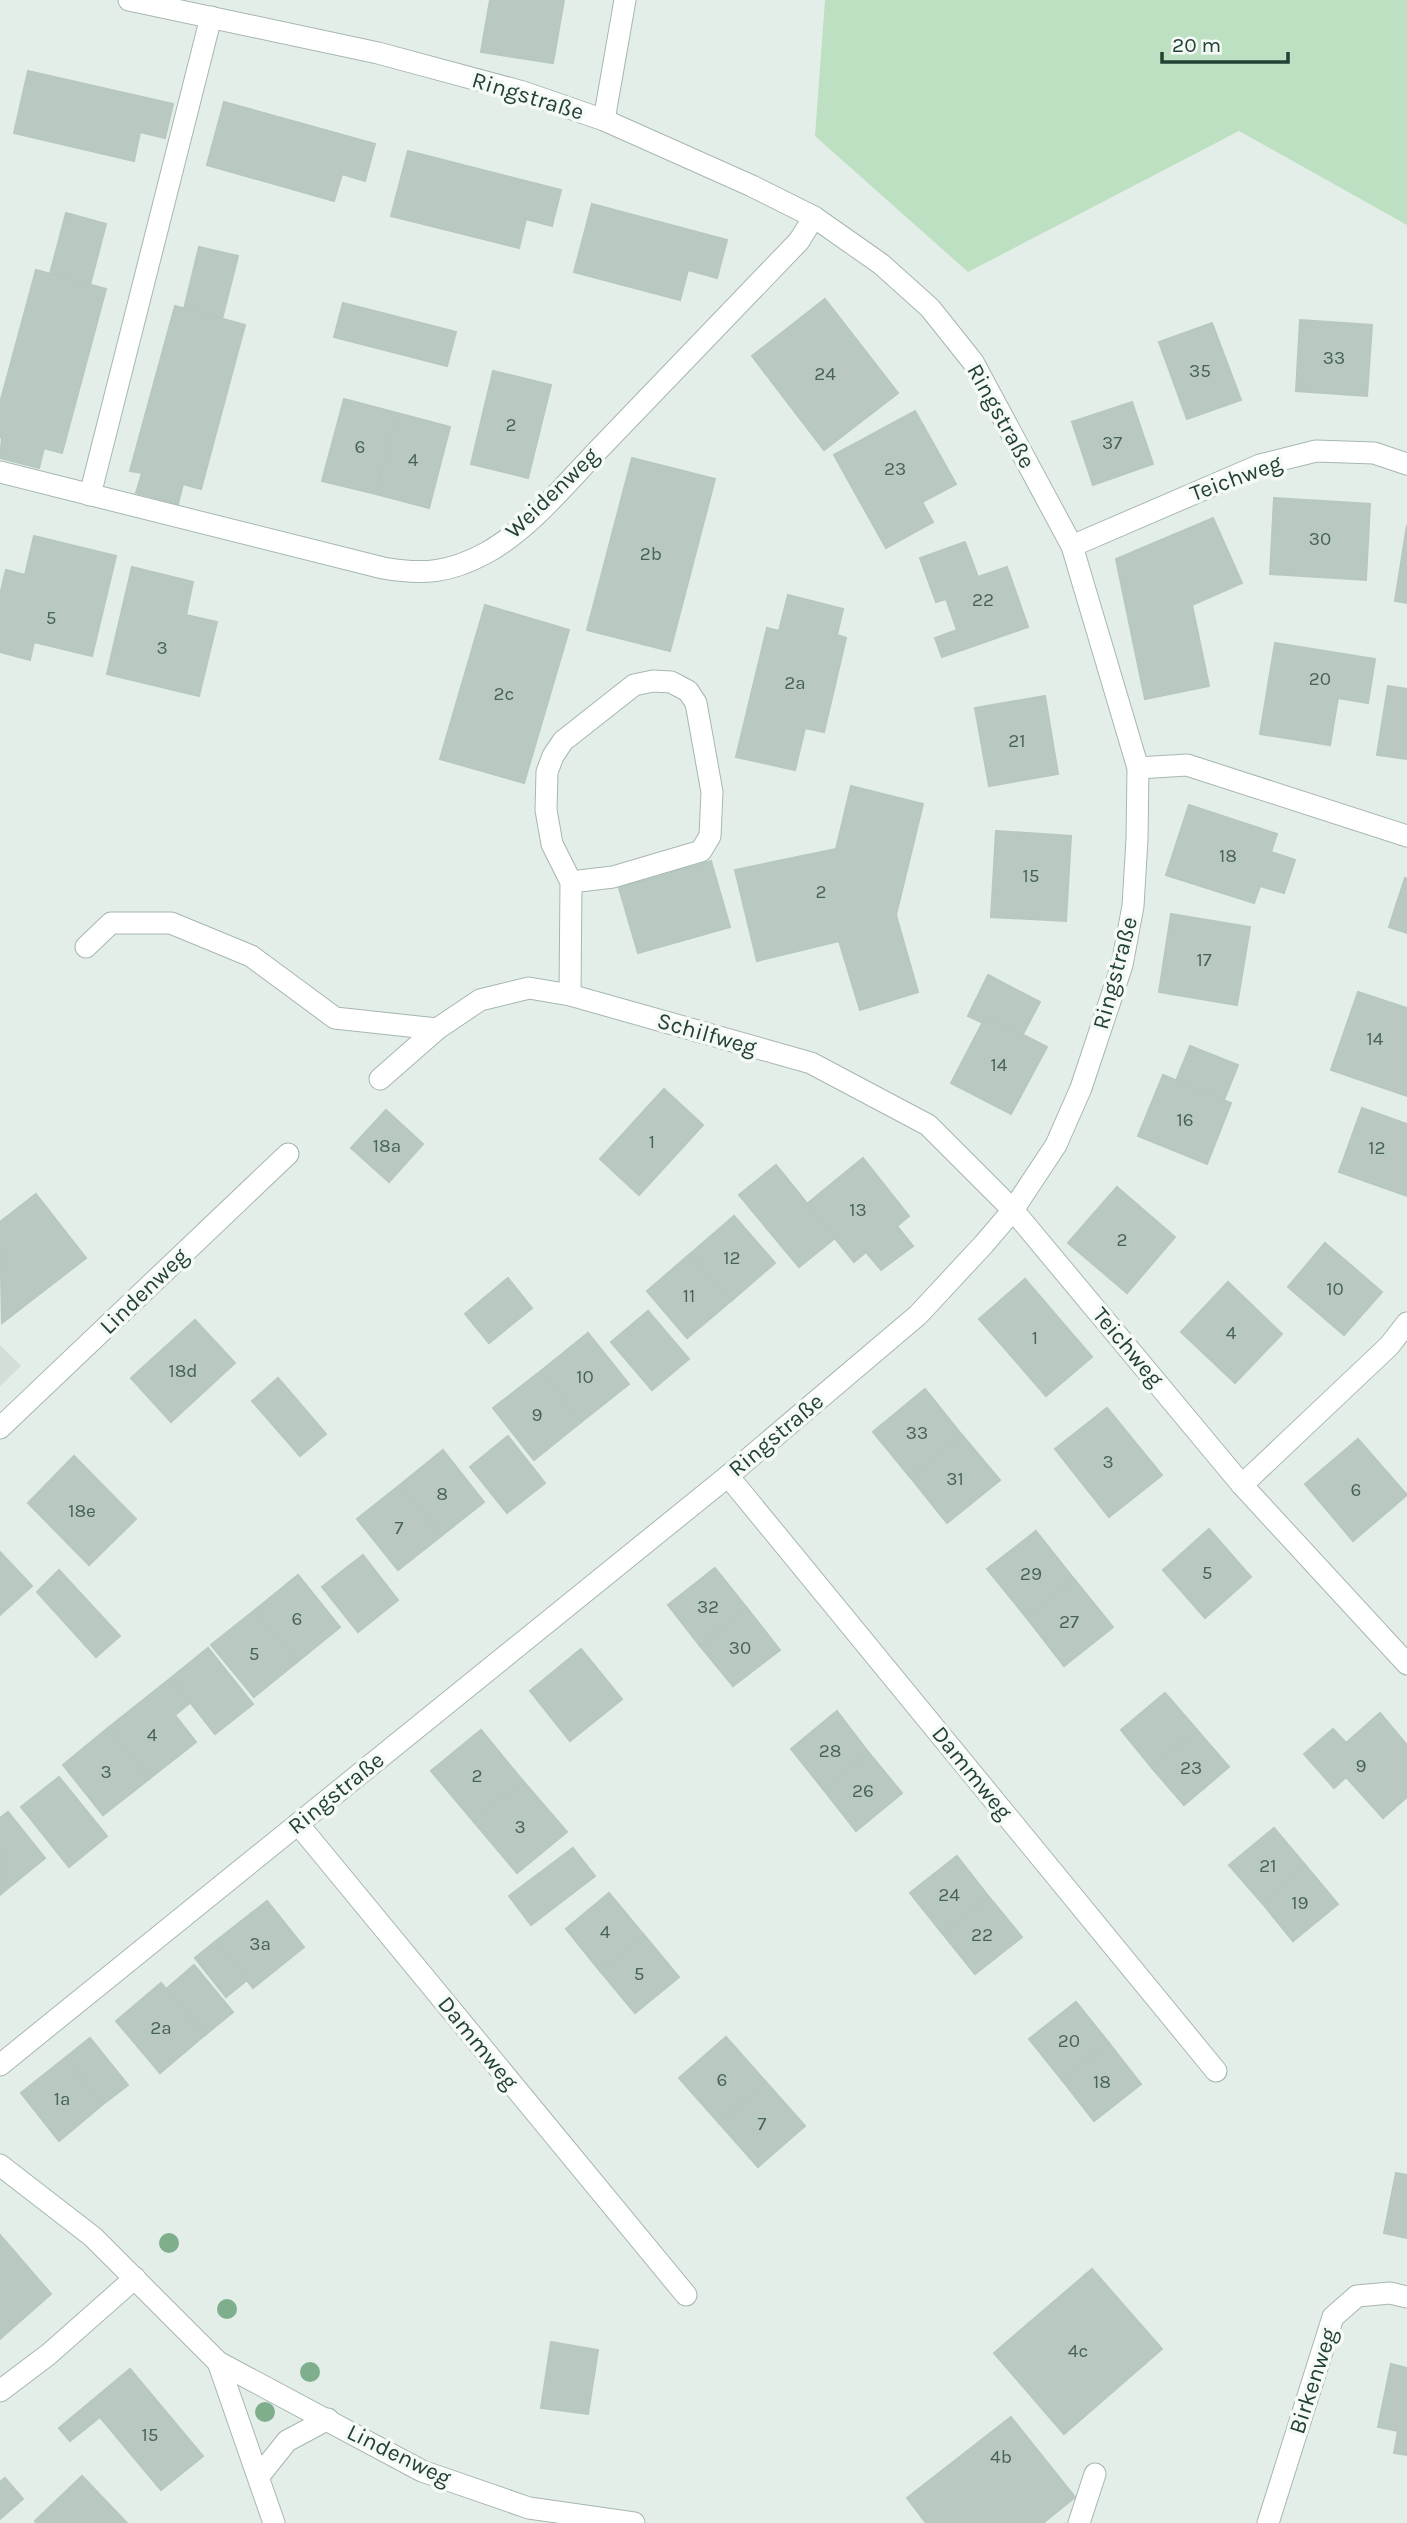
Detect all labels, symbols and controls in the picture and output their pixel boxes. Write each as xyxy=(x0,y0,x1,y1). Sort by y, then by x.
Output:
scale bar xyxy=(1162,21,1288,65)
text: 20 m xyxy=(1172,33,1221,57)
street label: Ringstraße xyxy=(469,66,587,126)
house number: 33 xyxy=(1323,347,1345,369)
street label: Ringstraße xyxy=(961,359,1041,473)
house number: 35 xyxy=(1189,360,1211,382)
house number: 24 xyxy=(814,363,836,385)
house number: 2 xyxy=(505,414,517,436)
house number: 37 xyxy=(1102,432,1122,454)
house number: 6 xyxy=(355,436,365,458)
street label: Weidenweg xyxy=(500,442,604,544)
house number: 4 xyxy=(408,449,419,471)
street label: Teichweg xyxy=(1186,449,1286,507)
house number: 23 xyxy=(884,458,906,480)
house number: 30 xyxy=(1309,528,1331,550)
house number: 2b xyxy=(640,543,662,565)
house number: 22 xyxy=(972,589,994,611)
house number: 5 xyxy=(46,607,56,629)
house number: 3 xyxy=(156,637,168,659)
house number: 20 xyxy=(1309,668,1331,690)
house number: 2a xyxy=(784,672,806,694)
house number: 2c xyxy=(494,683,514,705)
house number: 21 xyxy=(1008,730,1026,752)
house number: 18 xyxy=(1219,845,1237,867)
house number: 15 xyxy=(1022,865,1040,887)
house number: 2 xyxy=(815,881,827,903)
street label: Ringstraße xyxy=(1087,914,1143,1032)
house number: 17 xyxy=(1196,949,1212,971)
street label: Schilfweg xyxy=(654,1007,760,1061)
house number: 14 xyxy=(1367,1028,1384,1050)
house number: 14 xyxy=(991,1054,1008,1076)
house number: 16 xyxy=(1176,1109,1194,1131)
house number: 1 xyxy=(649,1131,655,1153)
house number: 18a xyxy=(373,1135,401,1157)
house number: 12 xyxy=(1368,1137,1386,1159)
house number: 13 xyxy=(849,1199,867,1221)
house number: 2 xyxy=(1116,1229,1128,1251)
street label: Lindenweg xyxy=(94,1242,194,1340)
house number: 12 xyxy=(723,1247,741,1269)
house number: 10 xyxy=(1326,1278,1344,1300)
house number: 11 xyxy=(683,1285,695,1307)
street label: Teichweg xyxy=(1087,1302,1169,1392)
house number: 4 xyxy=(1226,1322,1237,1344)
house number: 1 xyxy=(1032,1327,1038,1349)
house number: 18d xyxy=(168,1360,198,1382)
house number: 10 xyxy=(576,1366,594,1388)
street label: Ringstraße xyxy=(723,1388,829,1482)
house number: 9 xyxy=(531,1404,543,1426)
house number: 33 xyxy=(906,1422,928,1444)
house number: 3 xyxy=(1102,1451,1114,1473)
house number: 31 xyxy=(946,1468,964,1490)
house number: 6 xyxy=(1351,1479,1361,1501)
house number: 8 xyxy=(436,1483,448,1505)
house number: 18e xyxy=(68,1500,96,1522)
house number: 7 xyxy=(395,1517,404,1539)
house number: 5 xyxy=(1202,1562,1212,1584)
house number: 29 xyxy=(1020,1563,1042,1585)
house number: 32 xyxy=(697,1596,719,1618)
house number: 6 xyxy=(292,1608,302,1630)
house number: 27 xyxy=(1059,1611,1079,1633)
house number: 30 xyxy=(729,1637,751,1659)
house number: 5 xyxy=(249,1643,259,1665)
street label: Dammweg xyxy=(926,1721,1018,1825)
house number: 4 xyxy=(147,1724,158,1746)
house number: 28 xyxy=(819,1740,841,1762)
street label: Ringstraße xyxy=(283,1746,389,1840)
house number: 9 xyxy=(1355,1755,1367,1777)
house number: 23 xyxy=(1180,1757,1202,1779)
house number: 3 xyxy=(100,1761,112,1783)
house number: 2 xyxy=(471,1765,483,1787)
house number: 26 xyxy=(852,1780,874,1802)
house number: 3 xyxy=(514,1816,526,1838)
house number: 21 xyxy=(1259,1855,1277,1877)
house number: 24 xyxy=(938,1884,960,1906)
house number: 19 xyxy=(1291,1892,1309,1914)
house number: 4 xyxy=(600,1921,611,1943)
house number: 22 xyxy=(971,1924,993,1946)
house number: 3a xyxy=(249,1933,271,1955)
house number: 5 xyxy=(634,1963,644,1985)
street label: Dammweg xyxy=(432,1991,524,2095)
house number: 2a xyxy=(150,2017,172,2039)
house number: 20 xyxy=(1058,2030,1080,2052)
house number: 6 xyxy=(717,2069,727,2091)
house number: 18 xyxy=(1093,2071,1111,2093)
house number: 1a xyxy=(54,2088,70,2110)
house number: 7 xyxy=(758,2113,767,2135)
street label: Birkenweg xyxy=(1283,2325,1343,2437)
house number: 4c xyxy=(1068,2340,1088,2362)
street label: Lindenweg xyxy=(343,2418,455,2492)
house number: 15 xyxy=(141,2424,159,2446)
house number: 4b xyxy=(990,2446,1012,2468)

